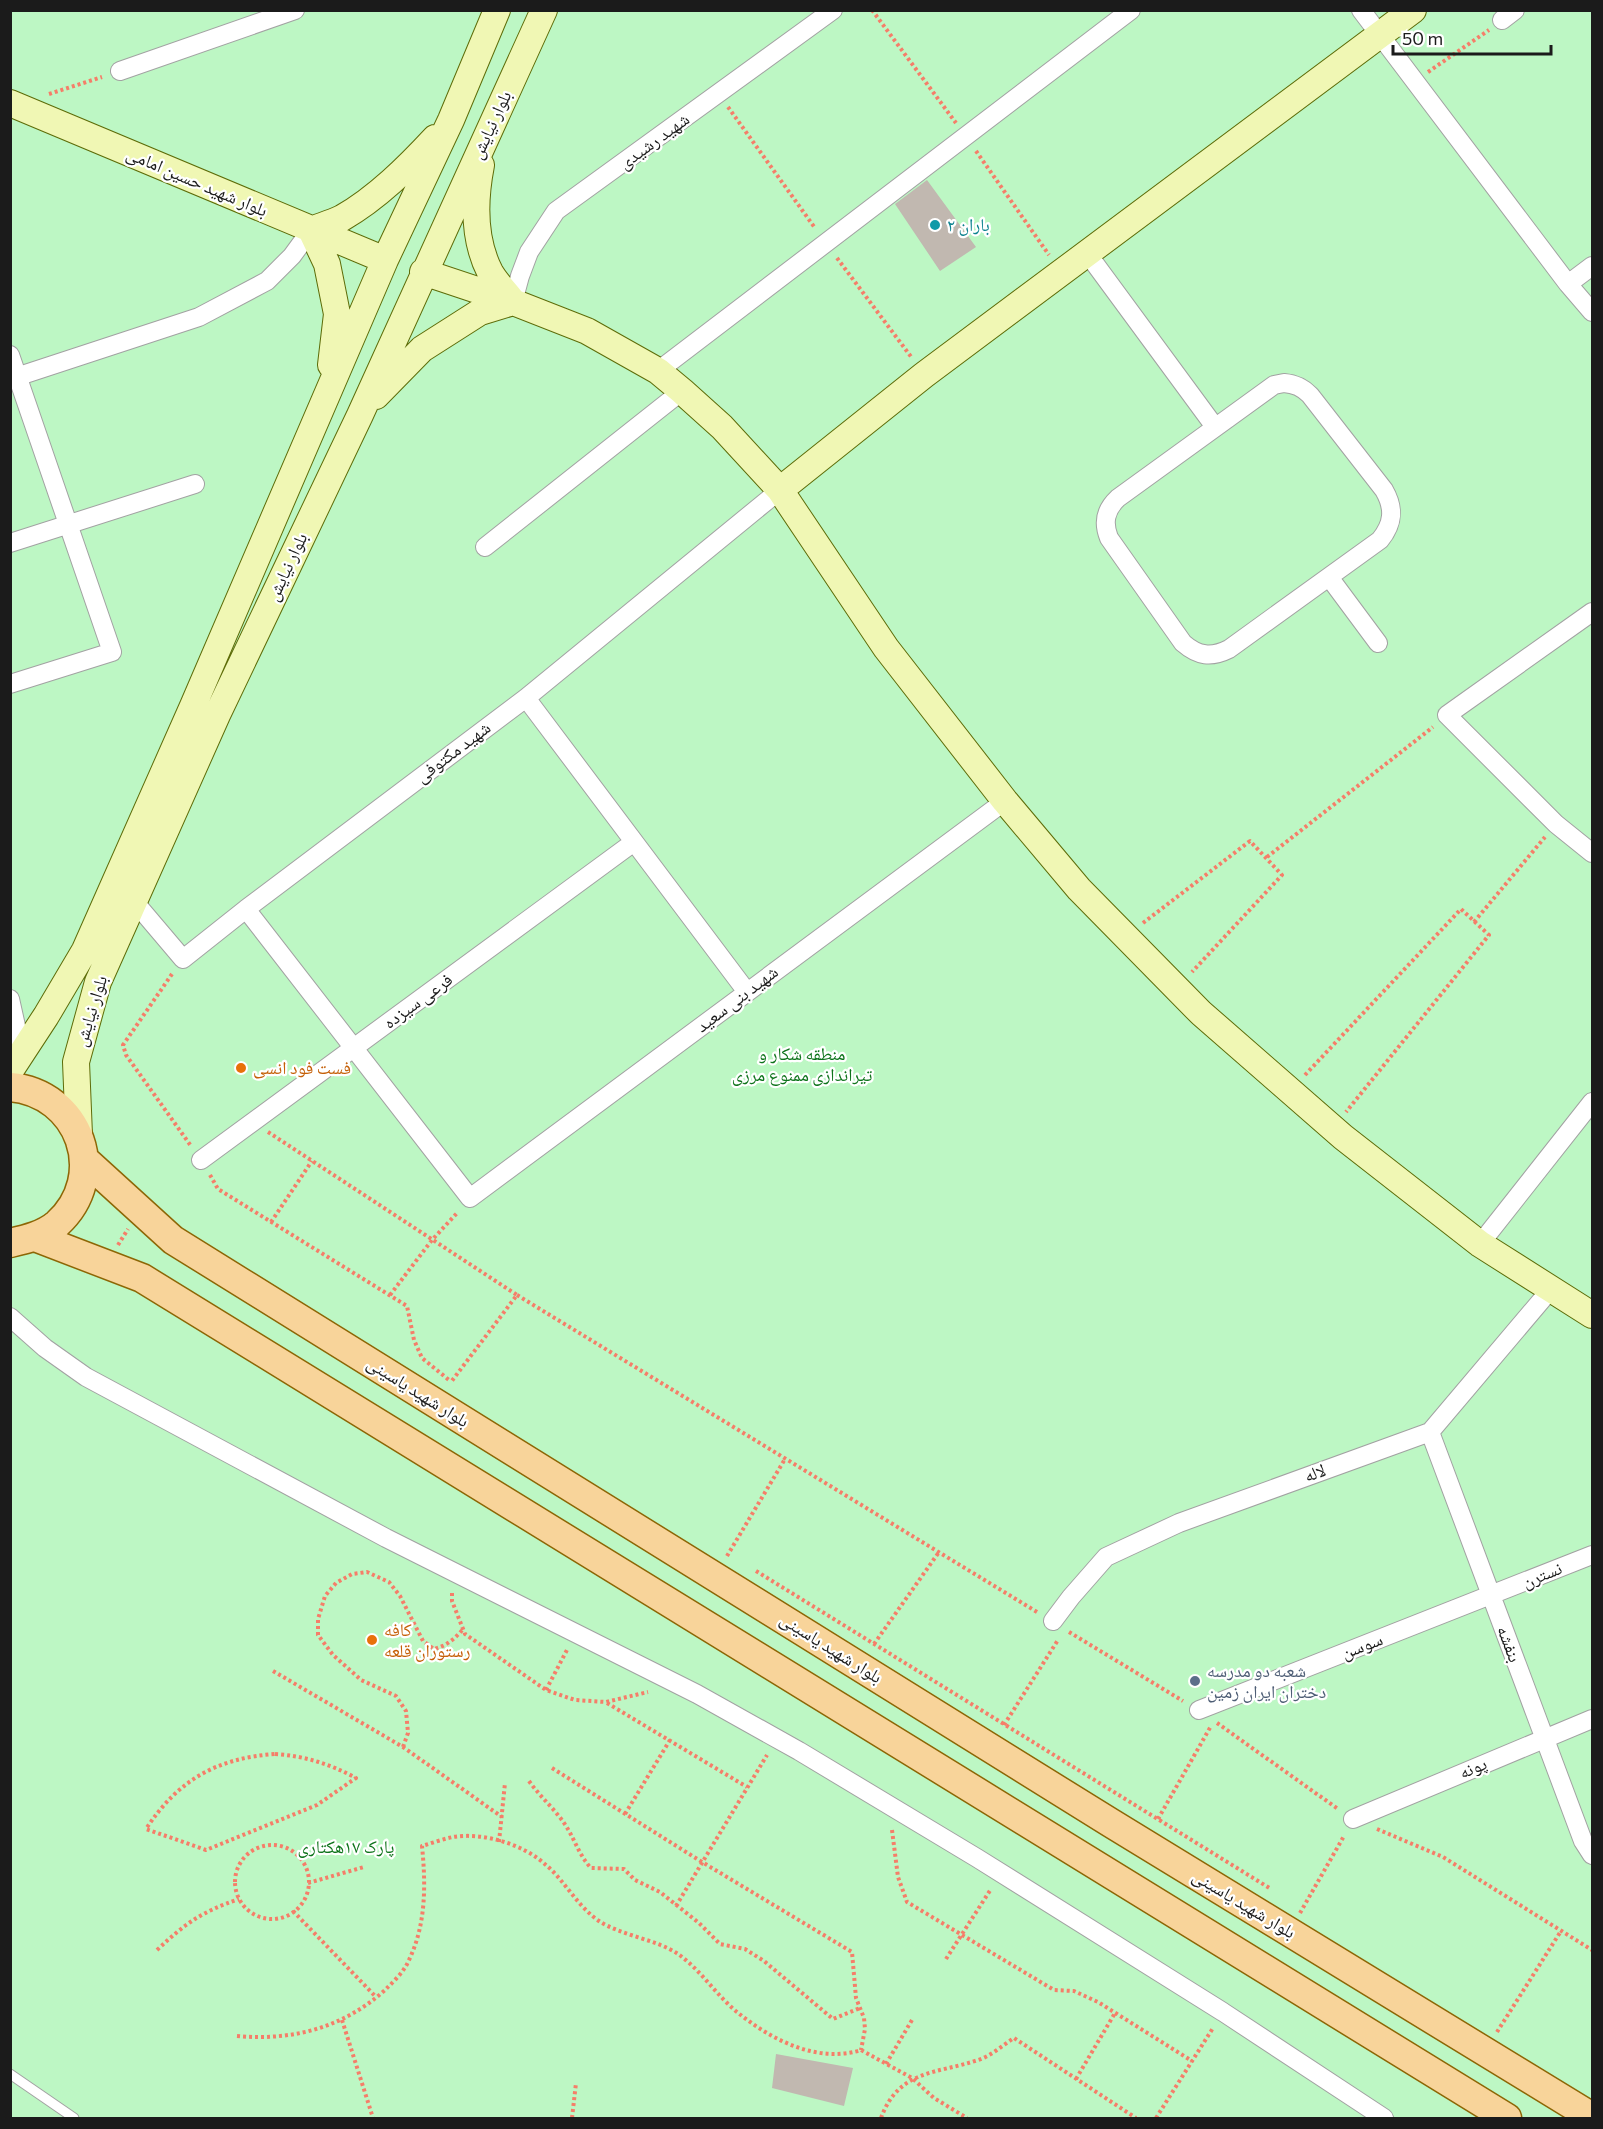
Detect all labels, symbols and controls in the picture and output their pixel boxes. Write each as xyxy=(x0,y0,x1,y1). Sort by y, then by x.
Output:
scale bar xyxy=(1393,18,1550,56)
text: 50 m xyxy=(1402,27,1443,49)
street label: بلوار نیایش xyxy=(465,87,516,163)
street label: شهید رشیدی xyxy=(614,107,694,174)
street label: بلوار شهید حسین امامی xyxy=(123,141,271,222)
place label: باران ۲ xyxy=(947,213,990,236)
marker: باران ۲ xyxy=(928,218,942,232)
street label: بلوار نیایش xyxy=(261,529,312,605)
street label: شهید مکتوفی xyxy=(410,716,495,787)
street label: شهید بنی سعید xyxy=(691,960,783,1037)
street label: فرعی سیزده xyxy=(379,968,457,1033)
street label: بلوار نیایش xyxy=(69,973,112,1049)
park label: منطقه شکار و تیراندازی ممنوع مرزی xyxy=(732,1042,872,1086)
place label: فست فود انسی xyxy=(253,1056,351,1079)
marker: فست فود انسی xyxy=(234,1061,248,1075)
street label: بلوار شهید یاسینی xyxy=(363,1351,474,1432)
street label: لاله xyxy=(1301,1458,1328,1486)
street label: نسترن xyxy=(1518,1556,1565,1593)
street label: بلوار شهید یاسینی xyxy=(776,1607,887,1688)
place label: کافه رستوران قلعه xyxy=(384,1618,471,1662)
street label: بنفشه xyxy=(1492,1622,1527,1665)
street label: سوسن xyxy=(1338,1627,1386,1664)
marker: کافه رستوران قلعه xyxy=(365,1633,379,1647)
place label: شعبه دو مدرسه دختران ایران زمین xyxy=(1207,1659,1326,1703)
marker: شعبه دو مدرسه دختران ایران زمین xyxy=(1188,1674,1202,1688)
street label: پونه xyxy=(1456,1752,1490,1784)
park label: پارک ۱۷هکتاری xyxy=(298,1835,394,1858)
street label: بلوار شهید یاسینی xyxy=(1188,1864,1300,1943)

